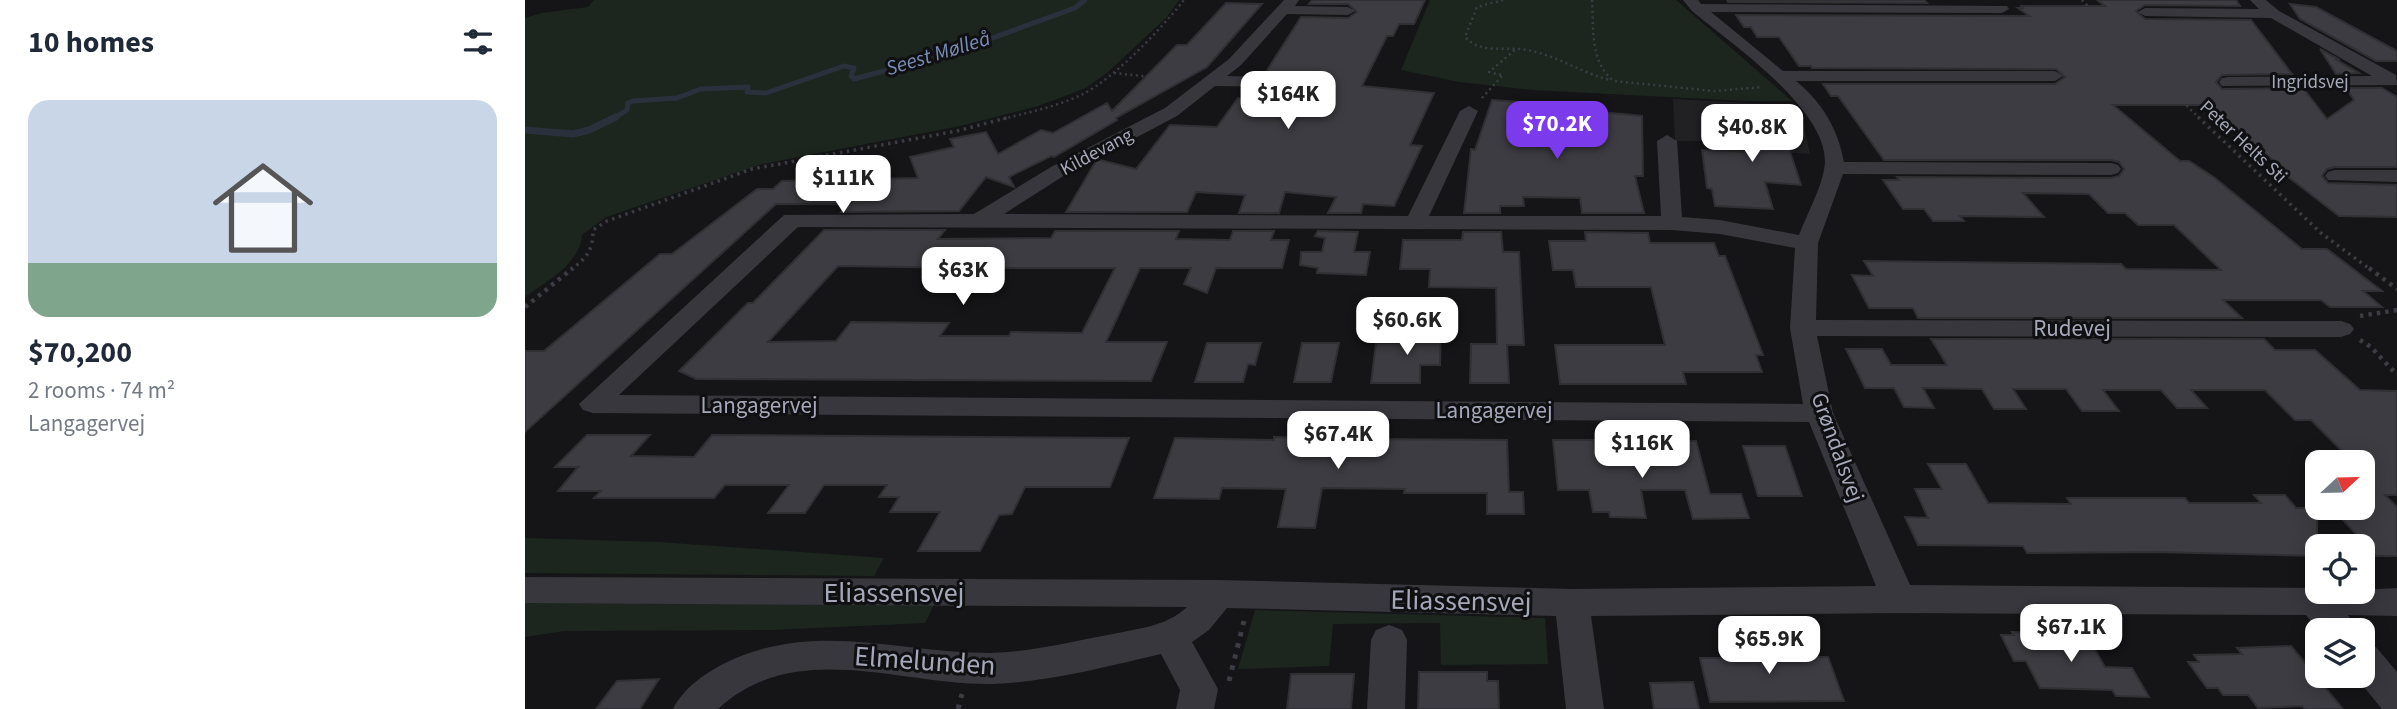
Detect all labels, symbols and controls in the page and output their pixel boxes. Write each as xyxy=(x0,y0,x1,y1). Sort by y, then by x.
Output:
text: 10 homes xyxy=(28,21,154,64)
icon: filters xyxy=(459,23,497,61)
water label: Seest Mølleå xyxy=(882,23,994,83)
street label: Ingridsvej xyxy=(2271,69,2349,96)
pin: $164K xyxy=(1239,72,1337,131)
text: $164K xyxy=(1257,77,1319,110)
street label: Peter Helts Sti xyxy=(2193,94,2293,190)
pin: $70.2K xyxy=(1500,102,1614,161)
pin: $40.8K xyxy=(1695,104,1809,164)
text: $70.2K xyxy=(1522,107,1592,140)
text: $40.8K xyxy=(1717,110,1787,143)
street label: Kildevang xyxy=(1056,122,1138,183)
icon: home xyxy=(200,145,326,271)
pin: $111K xyxy=(794,156,892,215)
text: $111K xyxy=(812,161,874,194)
pin: $63K xyxy=(922,247,1004,307)
text: $63K xyxy=(938,253,988,286)
pin: $60.6K xyxy=(1350,298,1464,357)
text: $60.6K xyxy=(1372,303,1442,336)
street label: Rudevej xyxy=(2033,312,2111,345)
text: $70,200 xyxy=(28,331,132,374)
text: 2 rooms · 74 m² xyxy=(28,374,175,407)
street label: Grøndalsvej xyxy=(1802,388,1873,507)
street label: Langagervej xyxy=(700,389,818,422)
street label: Langagervej xyxy=(1435,394,1553,427)
text: Langagervej xyxy=(28,407,145,440)
pin: $67.4K xyxy=(1281,412,1395,471)
text: $67.4K xyxy=(1303,417,1373,450)
pin: $116K xyxy=(1593,420,1691,480)
text: $116K xyxy=(1611,426,1673,459)
north arrow xyxy=(2305,450,2375,520)
map controls xyxy=(2305,450,2375,688)
button: locate xyxy=(2305,534,2375,604)
street label: Eliassensvej xyxy=(823,573,965,613)
street label: Eliassensvej xyxy=(1390,580,1532,622)
pin: $67.1K xyxy=(2014,604,2128,664)
text: $67.1K xyxy=(2036,610,2106,643)
pin: $65.9K xyxy=(1712,616,1826,676)
button: layers xyxy=(2305,618,2375,688)
text: $65.9K xyxy=(1734,622,1804,655)
street label: Elmelunden xyxy=(853,636,997,686)

